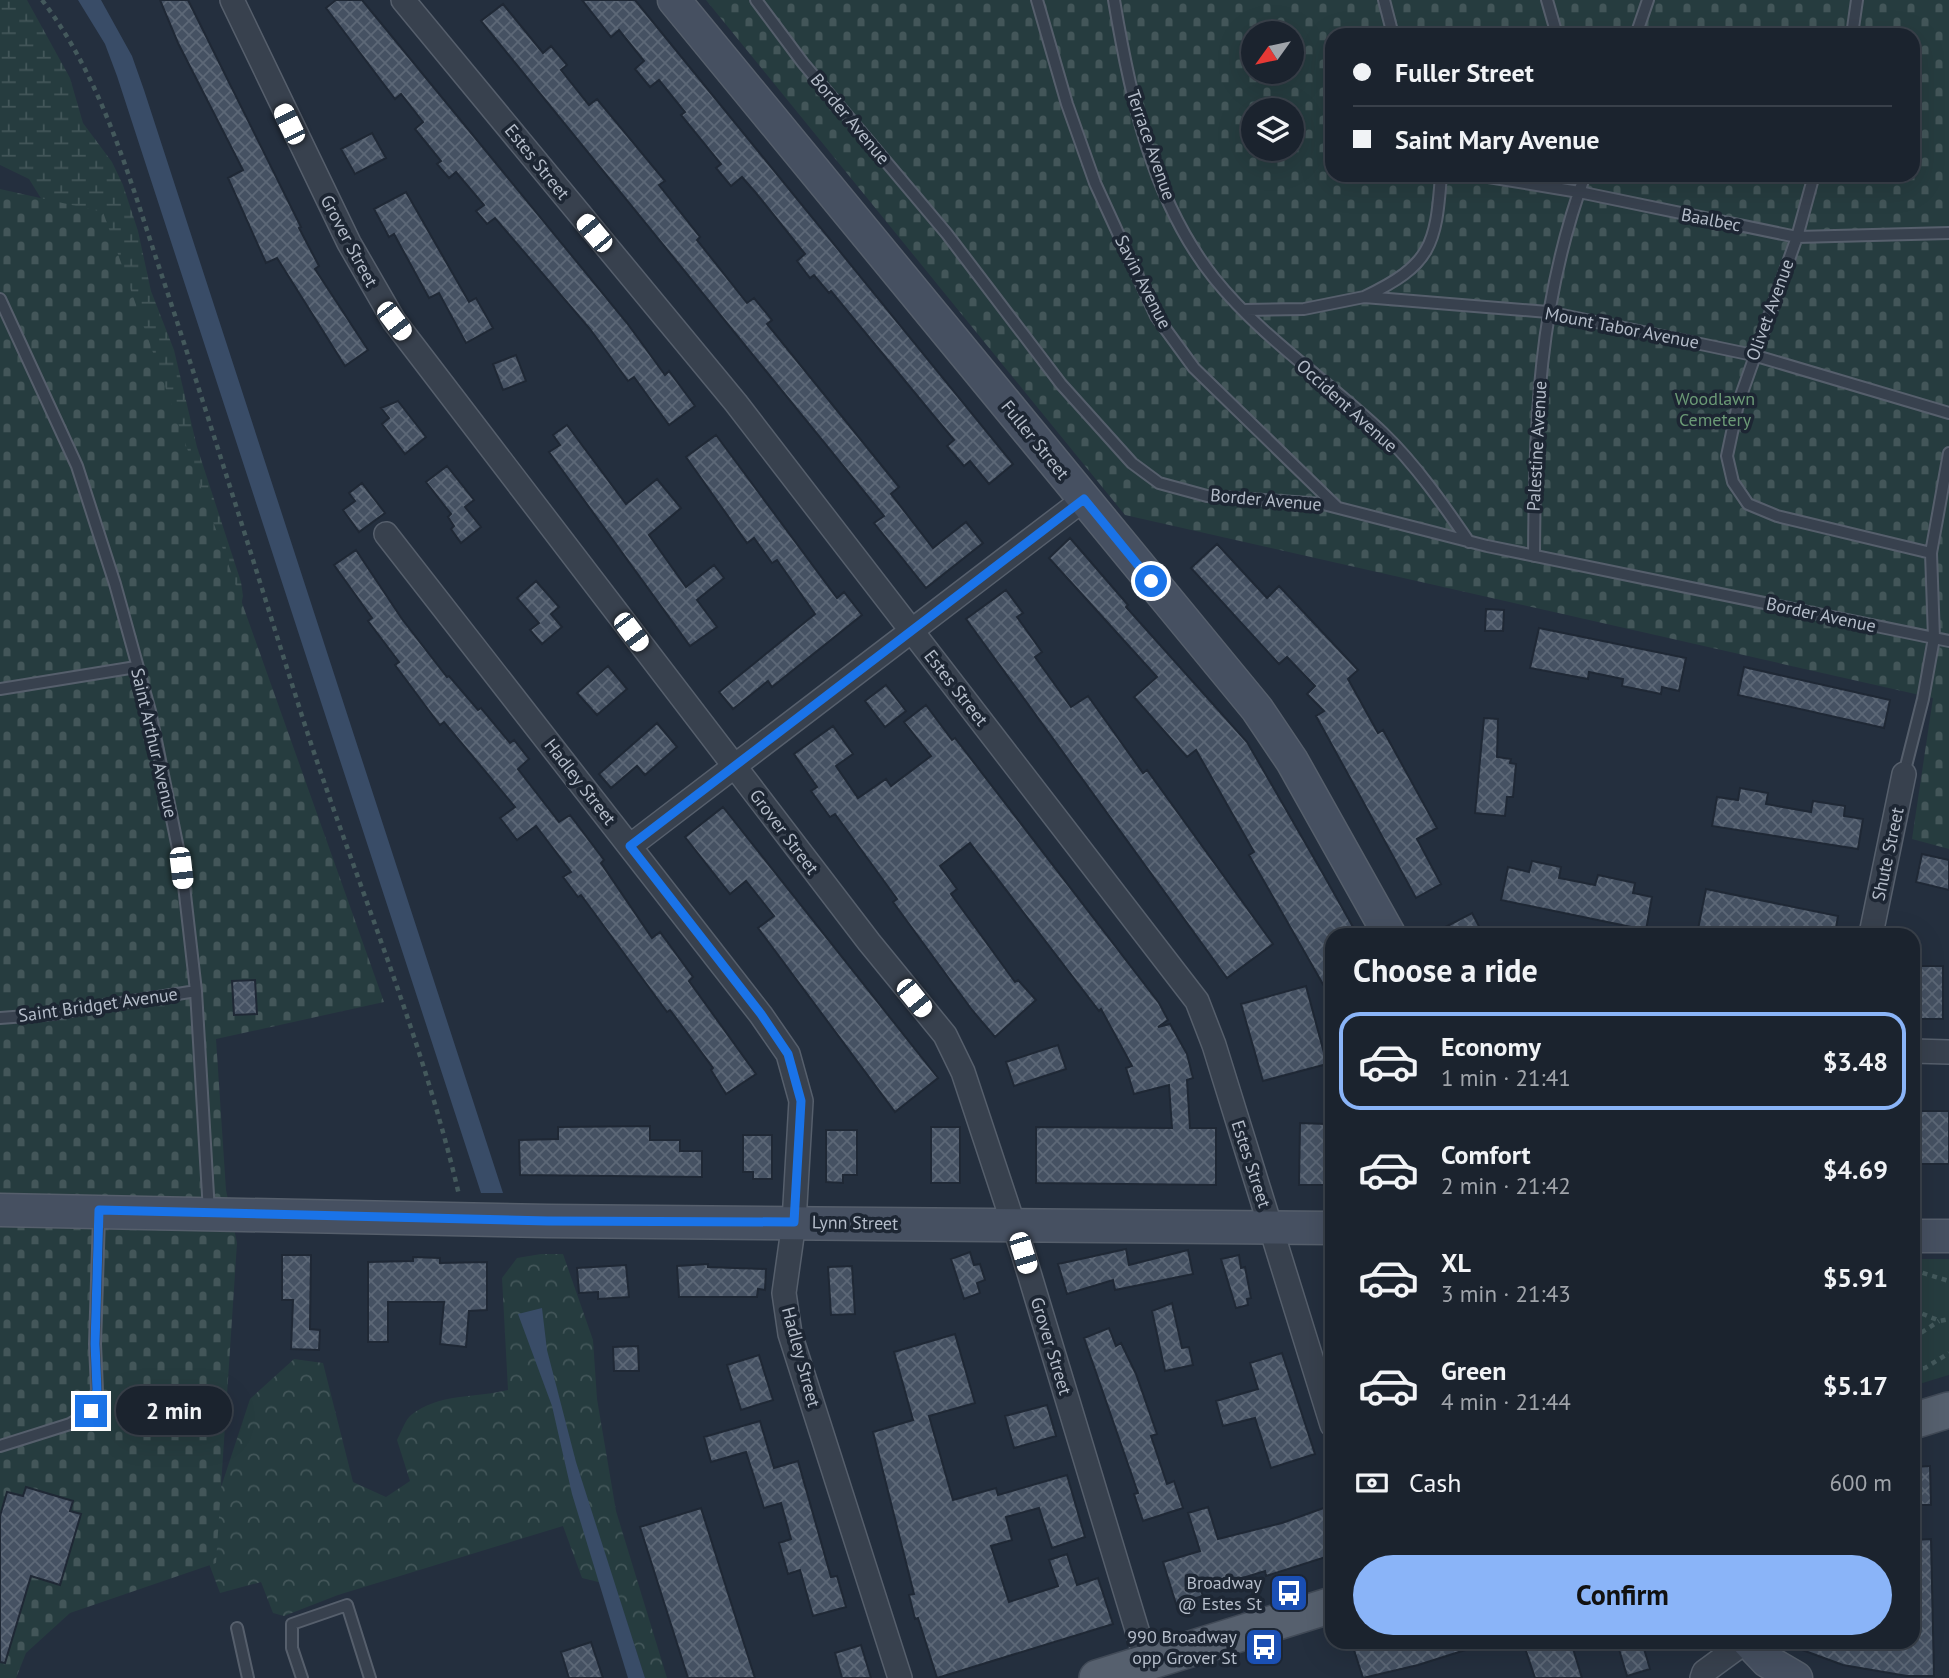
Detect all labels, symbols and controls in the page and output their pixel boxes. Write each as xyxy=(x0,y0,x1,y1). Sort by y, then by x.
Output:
north arrow xyxy=(1241,21,1304,84)
map controls xyxy=(1241,21,1304,161)
text: Fuller Street xyxy=(1395,56,1534,89)
street label: Border Avenue xyxy=(806,69,895,169)
street label: Terrace Avenue xyxy=(1122,87,1181,203)
button: layers xyxy=(1241,98,1304,161)
car xyxy=(271,101,308,147)
street label: Estes Street xyxy=(500,119,575,204)
text: Saint Mary Avenue xyxy=(1395,123,1599,156)
street label: Grover Street xyxy=(316,191,383,291)
street label: Baalbec xyxy=(1679,202,1743,237)
car xyxy=(573,210,616,256)
street label: Savin Avenue xyxy=(1110,231,1177,333)
street label: Olivet Avenue xyxy=(1741,256,1799,364)
car xyxy=(373,298,416,344)
street label: Mount Tabor Avenue xyxy=(1543,301,1701,354)
street label: Occident Avenue xyxy=(1292,354,1403,457)
street label: Palestine Avenue xyxy=(1522,380,1551,512)
park label: Woodlawn Cemetery xyxy=(1675,387,1755,431)
street label: Fuller Street xyxy=(996,395,1074,484)
street label: Border Avenue xyxy=(1209,483,1323,516)
route start xyxy=(1135,565,1167,597)
street label: Border Avenue xyxy=(1764,592,1878,637)
car xyxy=(610,609,653,655)
street label: Estes Street xyxy=(919,645,993,730)
street label: Saint Arthur Avenue xyxy=(126,666,183,820)
street label: Hadley Street xyxy=(540,734,621,829)
street label: Grover Street xyxy=(745,784,824,879)
street label: Shute Street xyxy=(1866,805,1909,903)
car xyxy=(169,846,194,890)
text: Choose a ride xyxy=(1353,949,1538,991)
car xyxy=(893,975,936,1021)
street label: Saint Bridget Avenue xyxy=(17,982,179,1027)
icon: car xyxy=(1357,1030,1420,1093)
text: Economy xyxy=(1441,1030,1541,1063)
text: $3.48 xyxy=(1823,1045,1888,1078)
text: 1 min · 21:41 xyxy=(1441,1063,1571,1092)
street label: Estes Street xyxy=(1227,1117,1276,1211)
icon: car xyxy=(1357,1138,1420,1201)
text: Comfort xyxy=(1441,1138,1531,1171)
text: $4.69 xyxy=(1823,1153,1888,1186)
text: 2 min · 21:42 xyxy=(1441,1171,1571,1200)
street label: Lynn Street xyxy=(812,1210,898,1235)
car xyxy=(1007,1230,1040,1276)
icon: car xyxy=(1357,1246,1420,1309)
text: XL xyxy=(1441,1246,1471,1279)
text: $5.91 xyxy=(1823,1261,1888,1294)
text: 3 min · 21:43 xyxy=(1441,1279,1571,1308)
street label: Grover Street xyxy=(1026,1294,1077,1398)
street label: Hadley Street xyxy=(777,1304,826,1410)
icon: car xyxy=(1357,1354,1420,1417)
text: Green xyxy=(1441,1354,1506,1387)
text: $5.17 xyxy=(1823,1369,1888,1402)
callout: 2 min xyxy=(116,1386,231,1436)
text: 4 min · 21:44 xyxy=(1441,1387,1571,1416)
route end xyxy=(75,1395,107,1427)
text: 2 min xyxy=(146,1396,202,1425)
icon: cash xyxy=(1353,1464,1391,1502)
text: Cash xyxy=(1409,1466,1461,1499)
text: 600 m xyxy=(1830,1468,1892,1497)
button: Confirm xyxy=(1353,1555,1892,1635)
place label: Broadway @ Estes St xyxy=(1178,1571,1263,1615)
bus stop icon: Broadway @ Estes St xyxy=(1268,1572,1310,1614)
place label: 990 Broadway opp Grover St xyxy=(1127,1625,1238,1669)
bus stop icon: 990 Broadway opp Grover St xyxy=(1243,1626,1285,1668)

